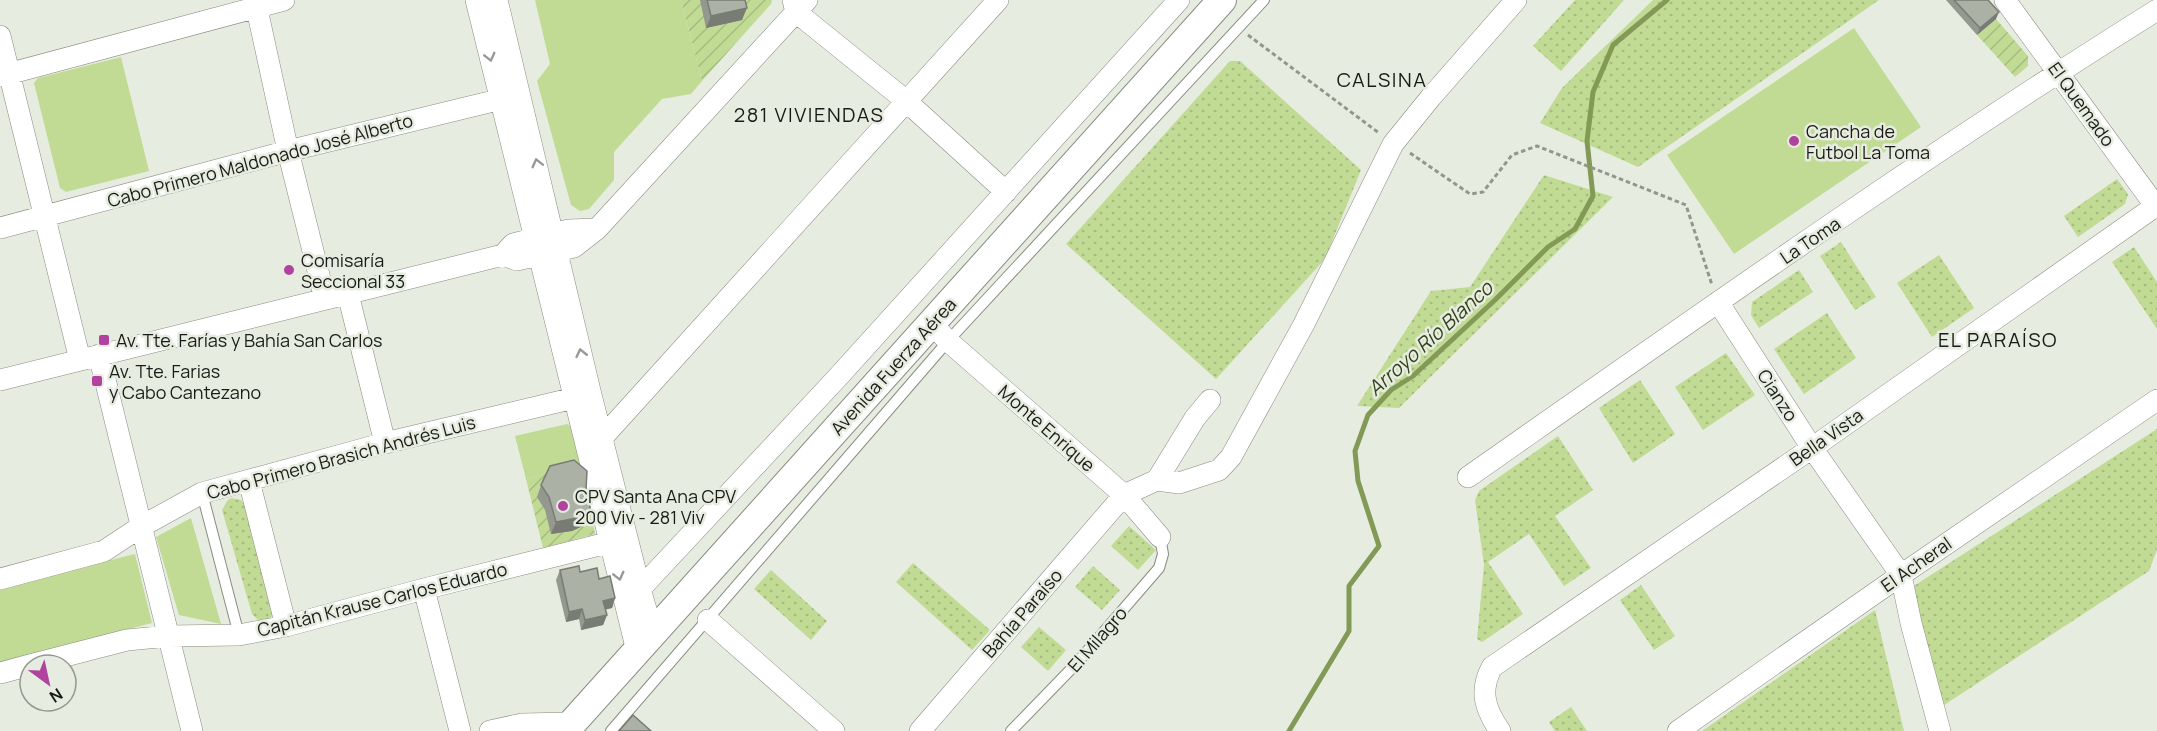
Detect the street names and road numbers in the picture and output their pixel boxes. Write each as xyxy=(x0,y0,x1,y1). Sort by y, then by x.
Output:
street label: El Quemado xyxy=(2043,57,2121,151)
street label: Cabo Primero Maldonado José Alberto xyxy=(105,108,415,212)
street label: La Toma xyxy=(1775,211,1845,269)
street label: Avenida Fuerza Aérea xyxy=(825,292,961,440)
street label: Cianzo xyxy=(1752,364,1804,426)
street label: Monte Enrique xyxy=(993,379,1101,477)
street label: Bella Vista xyxy=(1784,403,1868,471)
street label: Cabo Primero Brasich Andrés Luis xyxy=(204,410,478,504)
street label: El Acheral xyxy=(1876,531,1956,597)
street label: Capitán Krause Carlos Eduardo xyxy=(255,556,509,642)
street label: Bahía Paraíso xyxy=(977,563,1067,663)
street label: El Milagro xyxy=(1062,601,1132,677)

